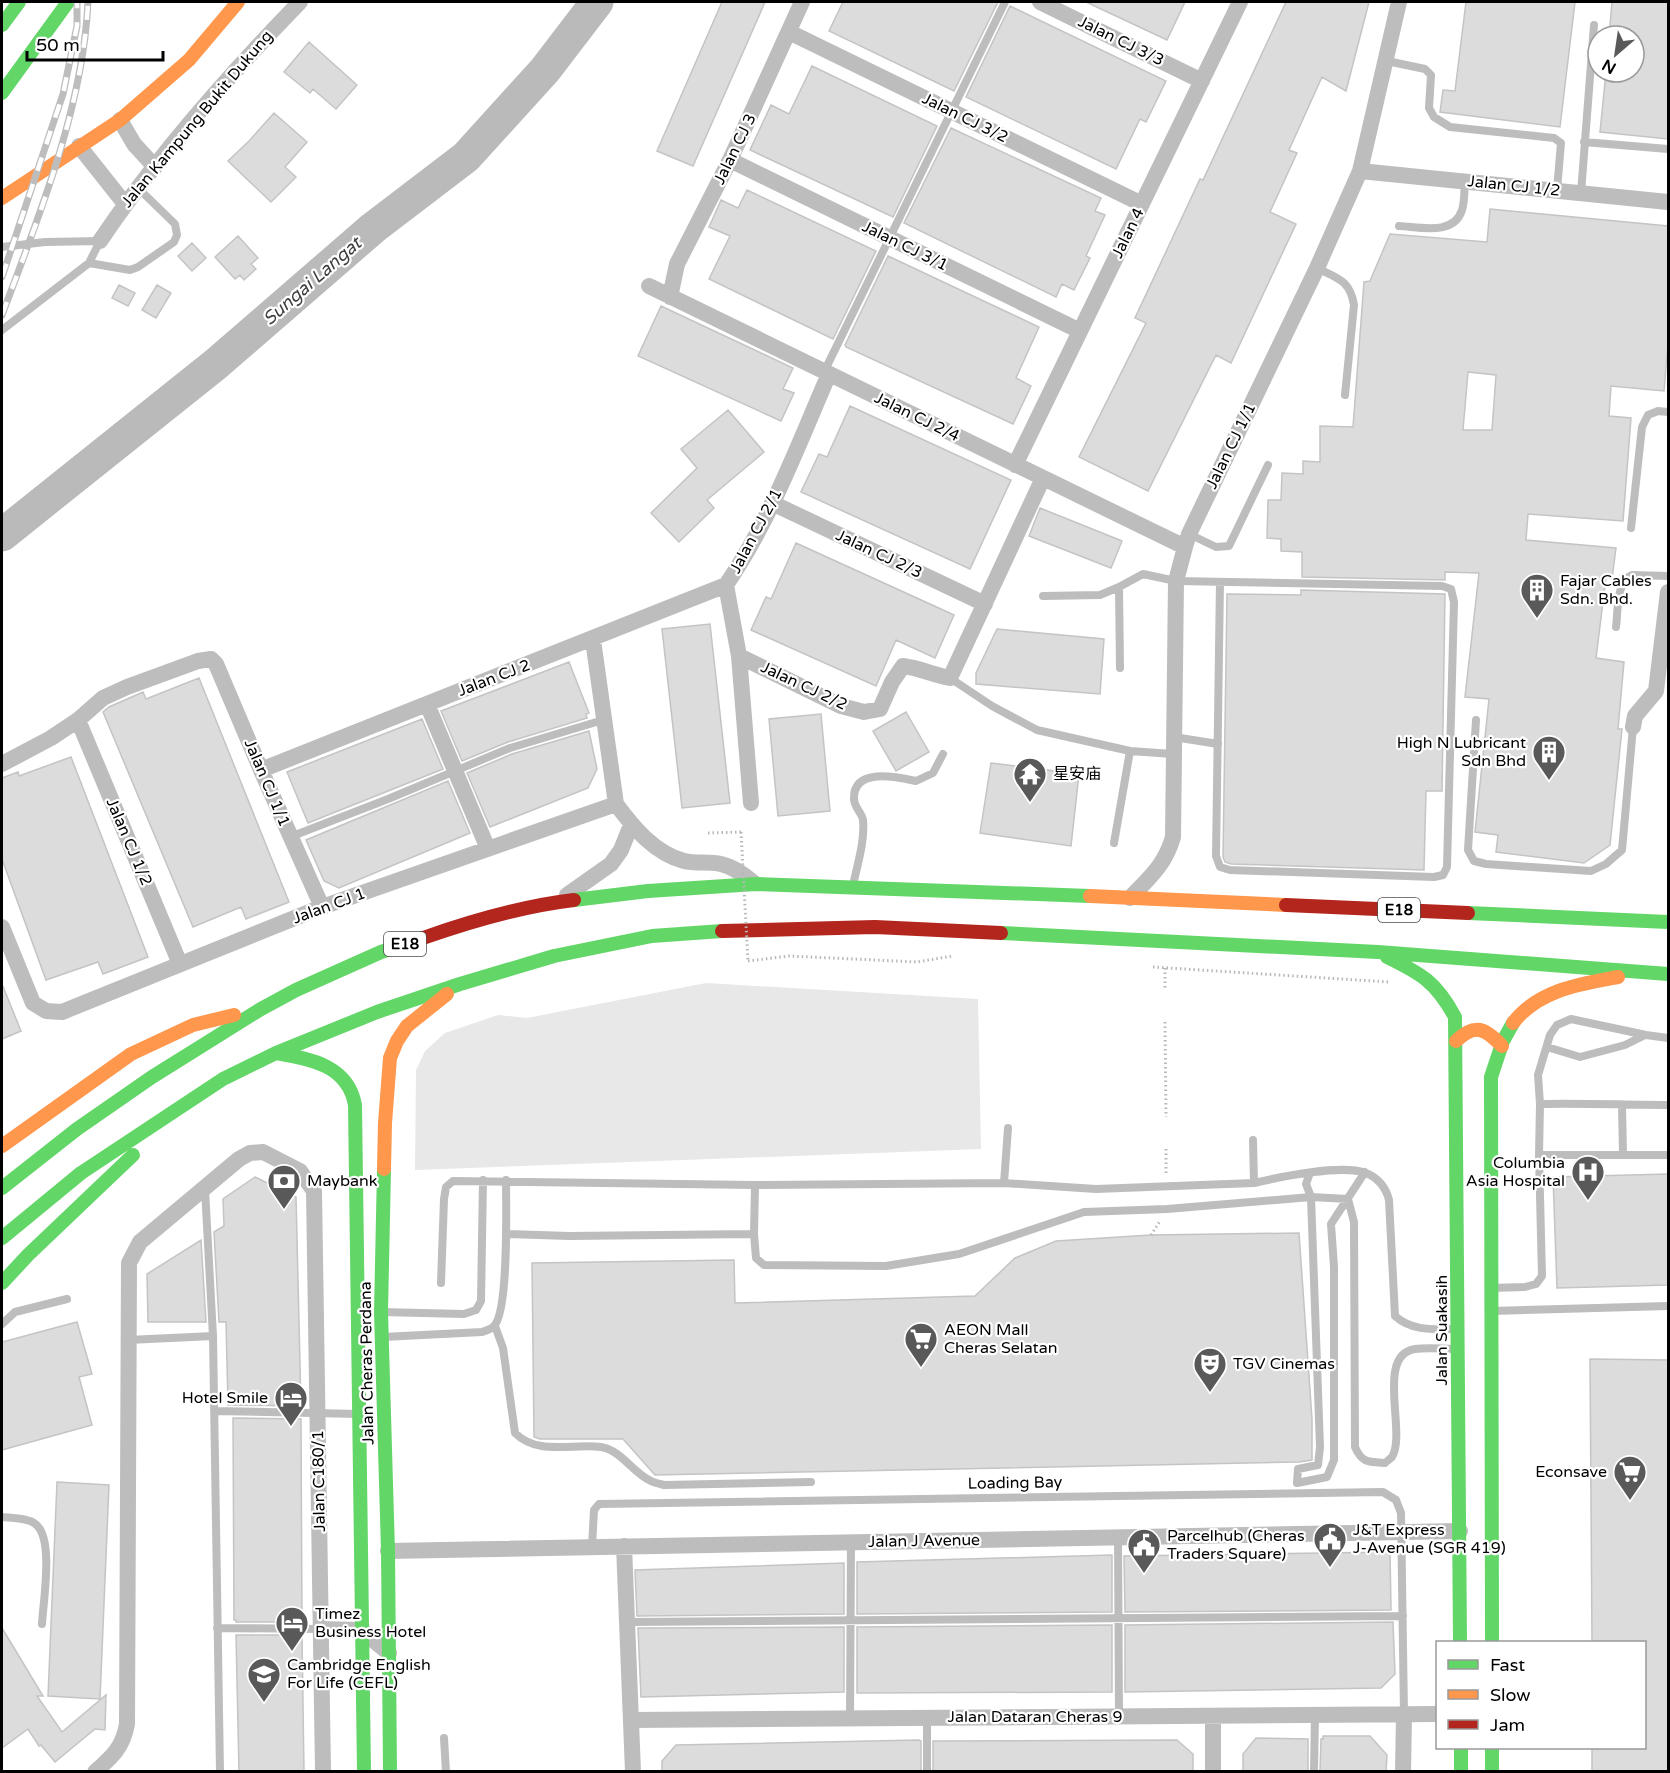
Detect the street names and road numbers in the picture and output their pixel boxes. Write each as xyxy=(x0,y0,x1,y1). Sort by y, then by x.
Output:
street label: Jalan CJ 3/3 xyxy=(1075,12,1167,70)
street label: Jalan Kampung Bukit Dukung xyxy=(117,26,277,212)
street label: Jalan CJ 3/2 xyxy=(919,89,1011,147)
street label: Jalan CJ 3 xyxy=(709,110,761,188)
street label: Jalan CJ 1/2 xyxy=(1467,171,1561,201)
street label: Jalan 4 xyxy=(1107,205,1149,261)
street label: Jalan CJ 3/1 xyxy=(859,217,951,275)
street label: Jalan CJ 2/4 xyxy=(871,388,963,446)
street label: Jalan CJ 1/1 xyxy=(1202,400,1260,492)
street label: Jalan CJ 2/1 xyxy=(725,485,787,577)
street label: Jalan CJ 2/3 xyxy=(833,525,925,583)
street label: Jalan CJ 2 xyxy=(455,655,533,701)
street label: Jalan CJ 2/2 xyxy=(758,657,850,715)
street label: Jalan CJ 1/1 xyxy=(240,736,294,830)
street label: Jalan CJ 1/2 xyxy=(102,795,156,889)
street label: Jalan CJ 1 xyxy=(290,884,368,928)
road number: E18 xyxy=(1378,898,1420,922)
road number: E18 xyxy=(384,932,426,956)
street label: Jalan Suakasih xyxy=(1432,1275,1452,1385)
street label: Jalan Cheras Perdana xyxy=(356,1281,378,1445)
street label: Jalan C180/1 xyxy=(308,1430,330,1532)
street label: Loading Bay xyxy=(968,1472,1063,1494)
street label: Jalan J Avenue xyxy=(868,1530,980,1552)
street label: Jalan Dataran Cheras 9 xyxy=(947,1707,1123,1727)

